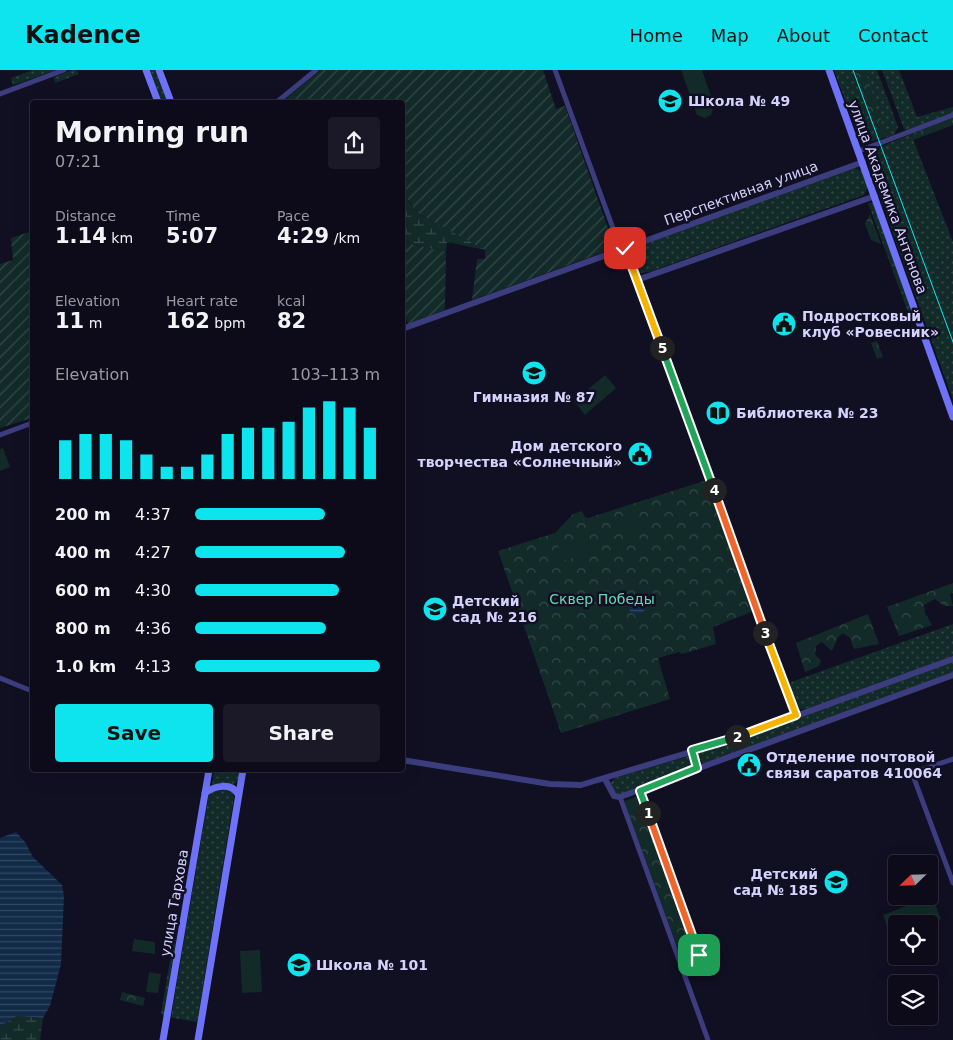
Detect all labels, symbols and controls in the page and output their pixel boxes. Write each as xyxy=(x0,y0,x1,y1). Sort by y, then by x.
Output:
text: Kadence xyxy=(25,21,141,49)
text: Home xyxy=(630,25,683,46)
text: Map xyxy=(711,25,749,46)
text: About xyxy=(777,25,830,46)
text: Contact xyxy=(858,25,928,46)
school or university icon: Школа № 49 xyxy=(657,88,683,114)
place label: Школа № 49 xyxy=(688,93,790,109)
street label: улица Академика Антонова xyxy=(845,98,931,296)
text: Morning run xyxy=(55,116,249,149)
button: share xyxy=(328,117,380,169)
text: 07:21 xyxy=(55,152,101,171)
street label: Перспективная улица xyxy=(662,158,820,228)
text: Distance xyxy=(55,208,116,224)
text: Time xyxy=(166,208,200,224)
text: Pace xyxy=(277,208,310,224)
text: 1.14 xyxy=(55,224,107,248)
text: 5:07 xyxy=(166,224,218,248)
text: 4:29 xyxy=(277,224,329,248)
pin xyxy=(604,227,646,269)
text: km xyxy=(107,230,133,246)
text: /km xyxy=(329,230,360,246)
icon: check xyxy=(611,234,639,262)
text: Elevation xyxy=(55,293,120,309)
text: Heart rate xyxy=(166,293,238,309)
text: kcal xyxy=(277,293,305,309)
place label: Подростковый клуб «Ровесник» xyxy=(802,308,939,340)
text: 11 xyxy=(55,309,84,333)
text: 162 xyxy=(166,309,210,333)
text: 82 xyxy=(277,309,306,333)
public building icon: Подростковый клуб «Ровесник» xyxy=(771,311,797,337)
text: m xyxy=(84,315,102,331)
text: bpm xyxy=(210,315,246,331)
pin: 5 xyxy=(650,336,674,360)
text: 5 xyxy=(658,340,667,356)
school or university icon: Гимназия № 87 xyxy=(521,360,547,386)
text: Elevation xyxy=(55,365,129,384)
text: 103–113 m xyxy=(290,365,380,384)
place label: Гимназия № 87 xyxy=(473,389,595,405)
library icon: Библиотека № 23 xyxy=(705,400,731,426)
place label: Библиотека № 23 xyxy=(736,405,879,421)
place label: Дом детского творчества «Солнечный» xyxy=(418,438,622,470)
public building icon: Дом детского творчества «Солнечный» xyxy=(627,441,653,467)
pin: 4 xyxy=(702,478,726,502)
text: 4 xyxy=(710,482,719,498)
text: 200 m xyxy=(55,505,111,524)
text: 4:37 xyxy=(135,505,171,524)
text: 400 m xyxy=(55,543,111,562)
text: 4:27 xyxy=(135,543,171,562)
text: 600 m xyxy=(55,581,111,600)
text: 4:30 xyxy=(135,581,171,600)
park label: Сквер Победы xyxy=(549,591,655,607)
place label: Детский сад № 216 xyxy=(452,593,537,625)
school or university icon: Детский сад № 216 xyxy=(422,596,448,622)
text: 800 m xyxy=(55,619,111,638)
text: 4:36 xyxy=(135,619,171,638)
pin: 3 xyxy=(752,620,778,646)
text: 3 xyxy=(761,625,770,641)
text: 1.0 km xyxy=(55,657,116,676)
text: 4:13 xyxy=(135,657,171,676)
button: Save xyxy=(55,704,213,762)
button: Share xyxy=(223,704,380,762)
pin: 2 xyxy=(724,724,750,750)
text: 2 xyxy=(733,729,742,745)
place label: Отделение почтовой связи саратов 410064 xyxy=(766,749,942,781)
public building icon: Отделение почтовой связи саратов 410064 xyxy=(736,752,762,778)
pin: 1 xyxy=(636,800,660,826)
text: 1 xyxy=(644,805,653,821)
street label: улица Тархова xyxy=(157,848,191,958)
north arrow xyxy=(888,855,938,905)
map controls xyxy=(888,855,938,1025)
place label: Детский сад № 185 xyxy=(733,866,818,898)
school or university icon: Детский сад № 185 xyxy=(823,869,849,895)
button: locate xyxy=(888,915,938,965)
pin xyxy=(678,934,720,976)
icon: arrive xyxy=(685,941,713,969)
school or university icon: Школа № 101 xyxy=(286,952,312,978)
place label: Школа № 101 xyxy=(316,957,428,973)
button: layers xyxy=(888,975,938,1025)

